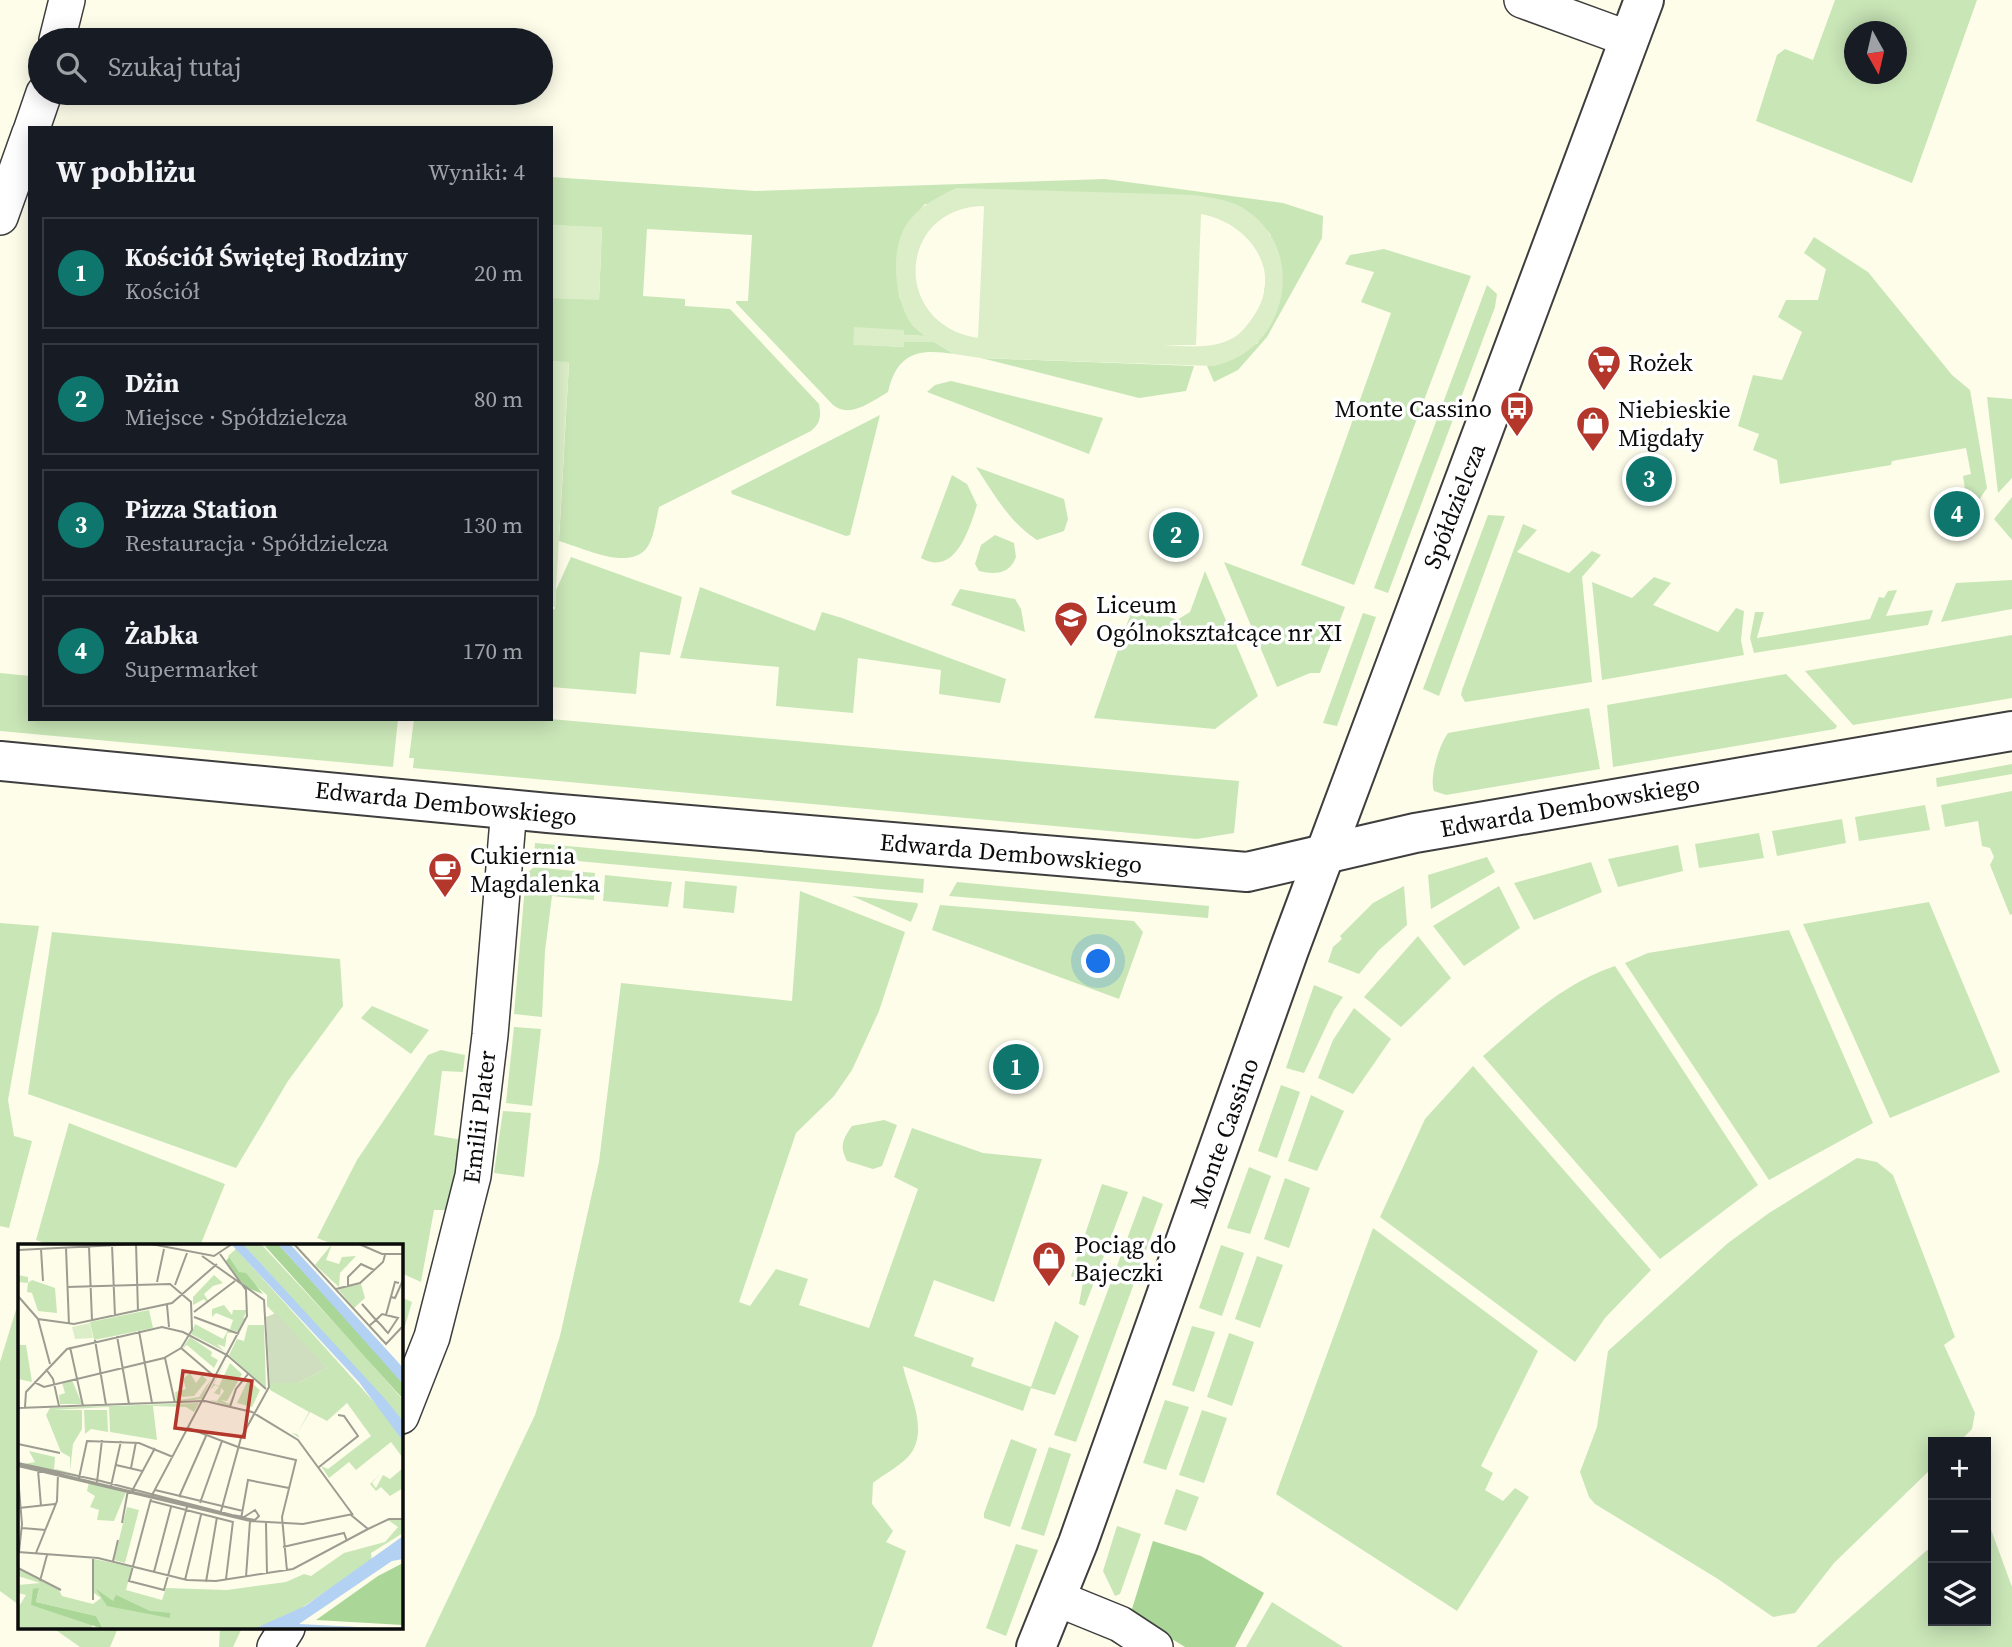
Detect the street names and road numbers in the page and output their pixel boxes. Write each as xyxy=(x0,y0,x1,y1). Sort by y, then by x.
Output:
street label: Spółdzielcza xyxy=(1415,438,1493,573)
street label: Edwarda Dembowskiego xyxy=(1438,767,1702,845)
street label: Edwarda Dembowskiego xyxy=(313,773,579,833)
street label: Edwarda Dembowskiego xyxy=(879,825,1143,881)
street label: Emilii Plater xyxy=(454,1049,504,1185)
street label: Monte Cassino xyxy=(1182,1053,1266,1213)

